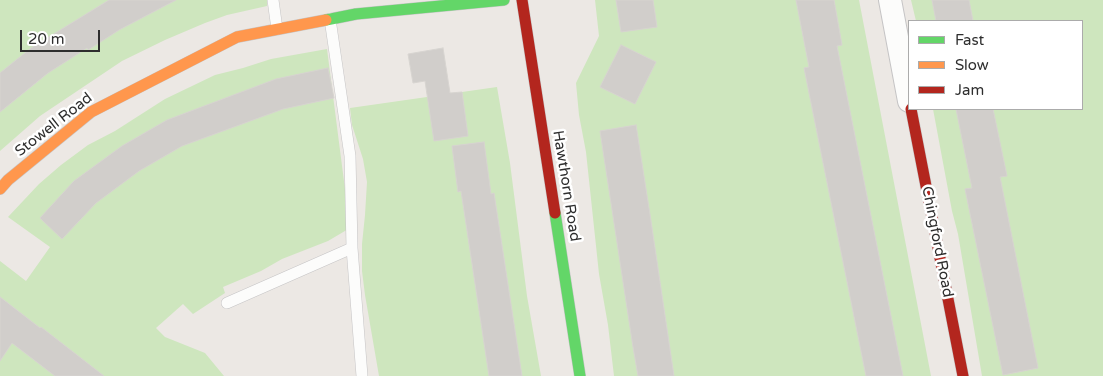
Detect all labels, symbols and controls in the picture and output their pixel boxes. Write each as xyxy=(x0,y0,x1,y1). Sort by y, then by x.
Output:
scale bar xyxy=(22,20,102,52)
legend xyxy=(908,20,1083,110)
text: 20 m xyxy=(28,30,65,48)
text: Fast xyxy=(955,31,984,49)
text: Slow xyxy=(955,56,989,74)
text: Jam xyxy=(955,81,984,99)
street label: Stowell Road xyxy=(12,89,96,161)
street label: Hawthorn Road xyxy=(548,129,584,243)
street label: Chingford Road xyxy=(917,185,957,299)

